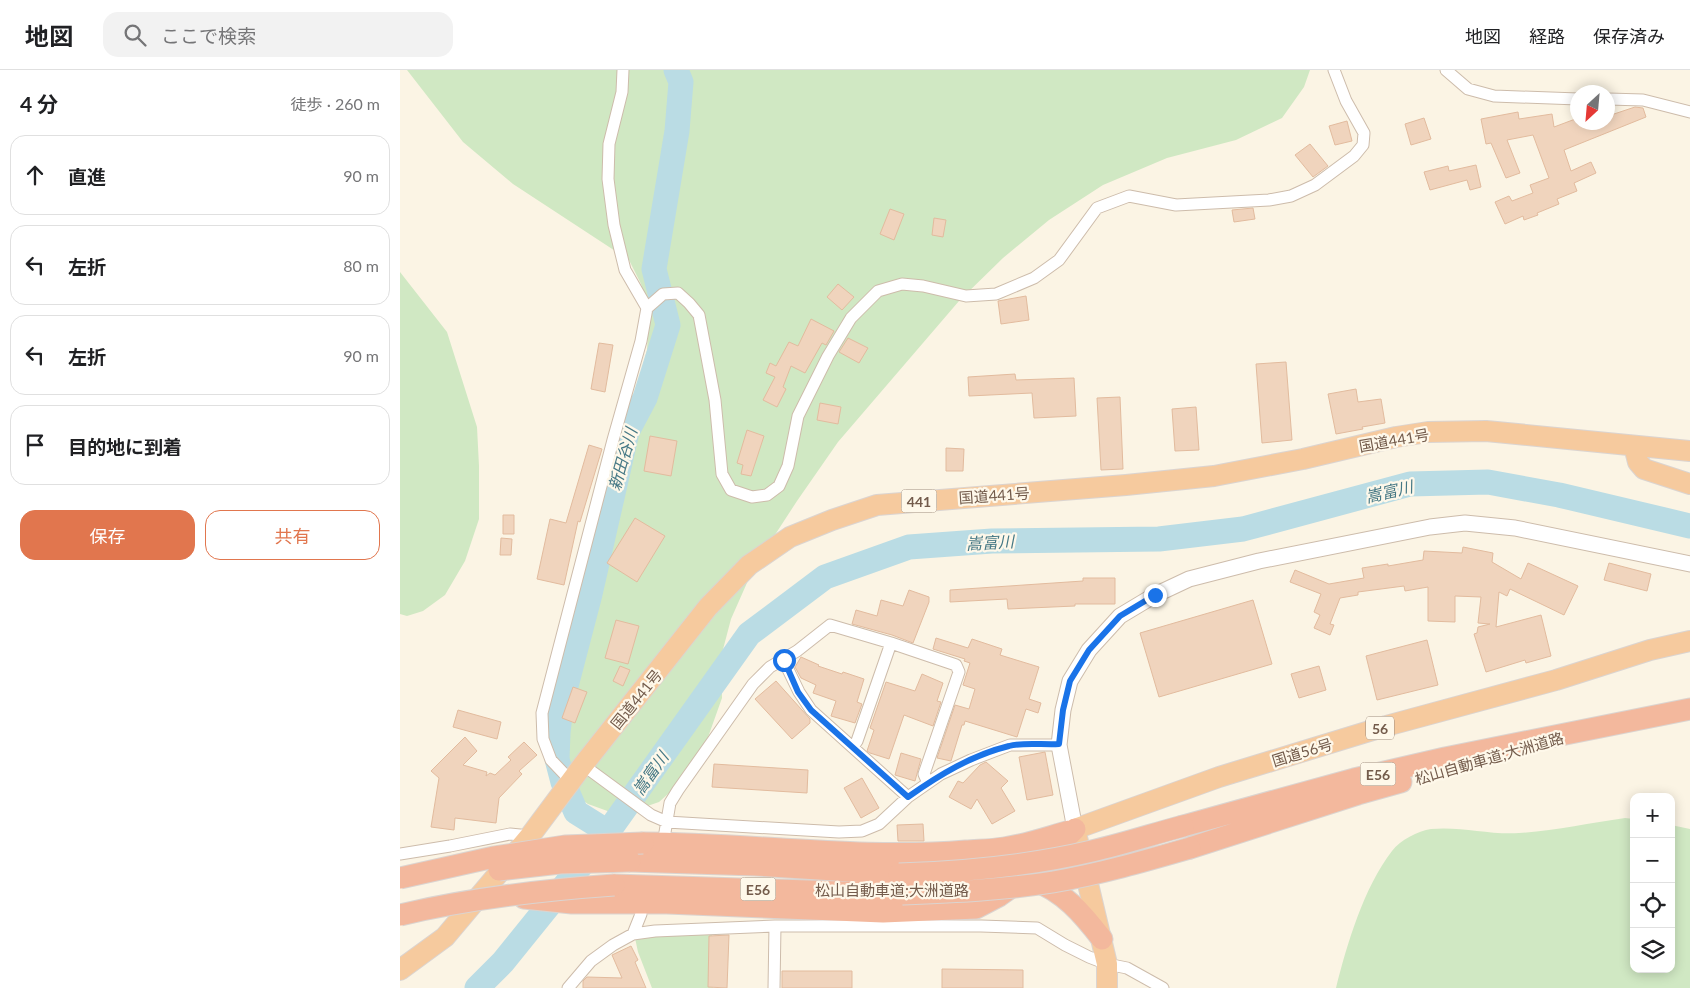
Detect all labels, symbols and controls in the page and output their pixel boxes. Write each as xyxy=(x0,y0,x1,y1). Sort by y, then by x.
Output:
search box xyxy=(103,12,453,57)
text: 地図 xyxy=(25,21,73,50)
icon: search xyxy=(121,21,149,49)
text: ここで検索 xyxy=(161,24,256,47)
text: 地図 xyxy=(1465,25,1501,47)
text: 経路 xyxy=(1529,25,1565,47)
text: 保存済み xyxy=(1593,25,1665,47)
north arrow xyxy=(1570,85,1615,130)
text: 4 分 xyxy=(20,91,58,116)
text: 徒歩 · 260 m xyxy=(291,94,380,113)
icon: ahead xyxy=(21,161,49,189)
text: 直進 xyxy=(68,165,106,188)
text: 90 m xyxy=(343,166,379,185)
icon: left xyxy=(21,251,49,279)
text: 左折 xyxy=(68,255,106,278)
text: 80 m xyxy=(343,256,379,275)
icon: left xyxy=(21,341,49,369)
text: 左折 xyxy=(68,345,106,368)
text: 90 m xyxy=(343,346,379,365)
water label: 新田谷川 xyxy=(604,424,641,492)
street label: 国道441号 xyxy=(1357,425,1431,455)
icon: arrive xyxy=(21,431,49,459)
text: 目的地に到着 xyxy=(68,435,182,458)
water label: 嵩富川 xyxy=(1363,476,1416,506)
street label: 国道441号 xyxy=(958,484,1030,506)
road number: 441 xyxy=(902,490,936,512)
button: 保存 xyxy=(20,510,195,560)
button: 共有 xyxy=(205,510,380,560)
water label: 嵩富川 xyxy=(966,531,1016,553)
route end xyxy=(1144,584,1167,607)
route start xyxy=(773,649,796,672)
street label: 国道441号 xyxy=(607,666,665,732)
road number: 56 xyxy=(1366,716,1394,740)
street label: 松山自動車道;大洲道路 xyxy=(1413,728,1565,788)
street label: 国道56号 xyxy=(1270,734,1334,770)
water label: 嵩富川 xyxy=(628,746,673,798)
road number: E56 xyxy=(1360,762,1396,786)
map controls xyxy=(1630,793,1675,973)
button: + xyxy=(1630,793,1675,838)
button: − xyxy=(1630,838,1675,883)
road number: E56 xyxy=(740,878,776,901)
street label: 松山自動車道;大洲道路 xyxy=(815,881,969,899)
button: locate xyxy=(1630,883,1675,928)
button: layers xyxy=(1630,928,1675,973)

